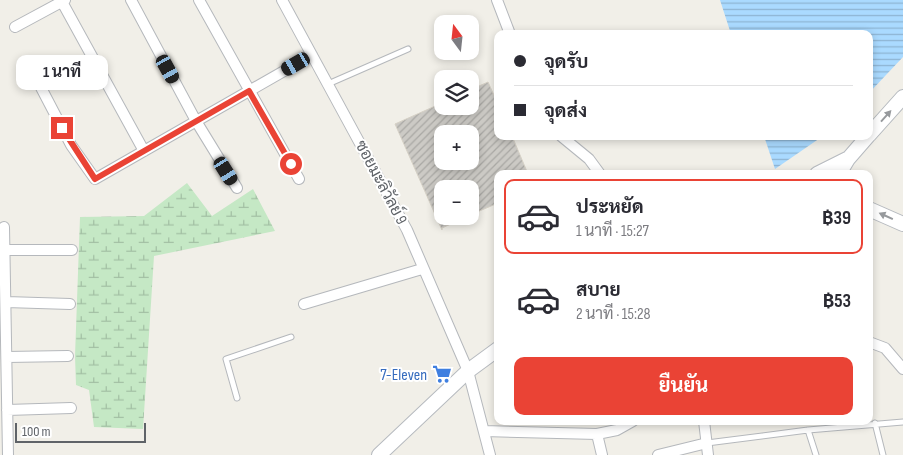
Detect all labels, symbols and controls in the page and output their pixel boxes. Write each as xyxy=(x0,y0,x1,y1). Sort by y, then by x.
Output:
north arrow xyxy=(434,15,479,60)
map controls xyxy=(434,15,479,225)
car xyxy=(279,50,312,78)
text: จุดรับ xyxy=(544,51,588,74)
car xyxy=(154,52,181,86)
callout: 1 นาที xyxy=(16,56,108,90)
text: 1 นาที xyxy=(43,63,81,82)
button: layers xyxy=(434,70,479,115)
text: จุดส่ง xyxy=(544,100,587,123)
one-way arrow xyxy=(880,111,892,123)
route end xyxy=(51,117,73,139)
button: + xyxy=(434,125,479,170)
street label: ซอยมะลิวัลย์ 9 xyxy=(351,136,414,228)
route start xyxy=(280,153,302,175)
car xyxy=(211,154,240,188)
button: − xyxy=(434,180,479,225)
icon: car xyxy=(516,194,561,239)
text: ประหยัด xyxy=(576,196,644,219)
text: ฿39 xyxy=(822,207,851,230)
one-way arrow xyxy=(879,212,893,220)
text: 1 นาที · 15:27 xyxy=(576,222,649,241)
icon: car xyxy=(516,277,561,322)
text: สบาย xyxy=(576,279,621,302)
text: ฿53 xyxy=(823,290,851,313)
text: 2 นาที · 15:28 xyxy=(576,305,651,324)
button: ยืนยัน xyxy=(514,357,853,415)
supermarket icon: 7-Eleven xyxy=(431,363,453,385)
place label: 7-Eleven xyxy=(380,366,427,385)
scale bar xyxy=(15,420,146,443)
text: 100 m xyxy=(22,423,51,440)

